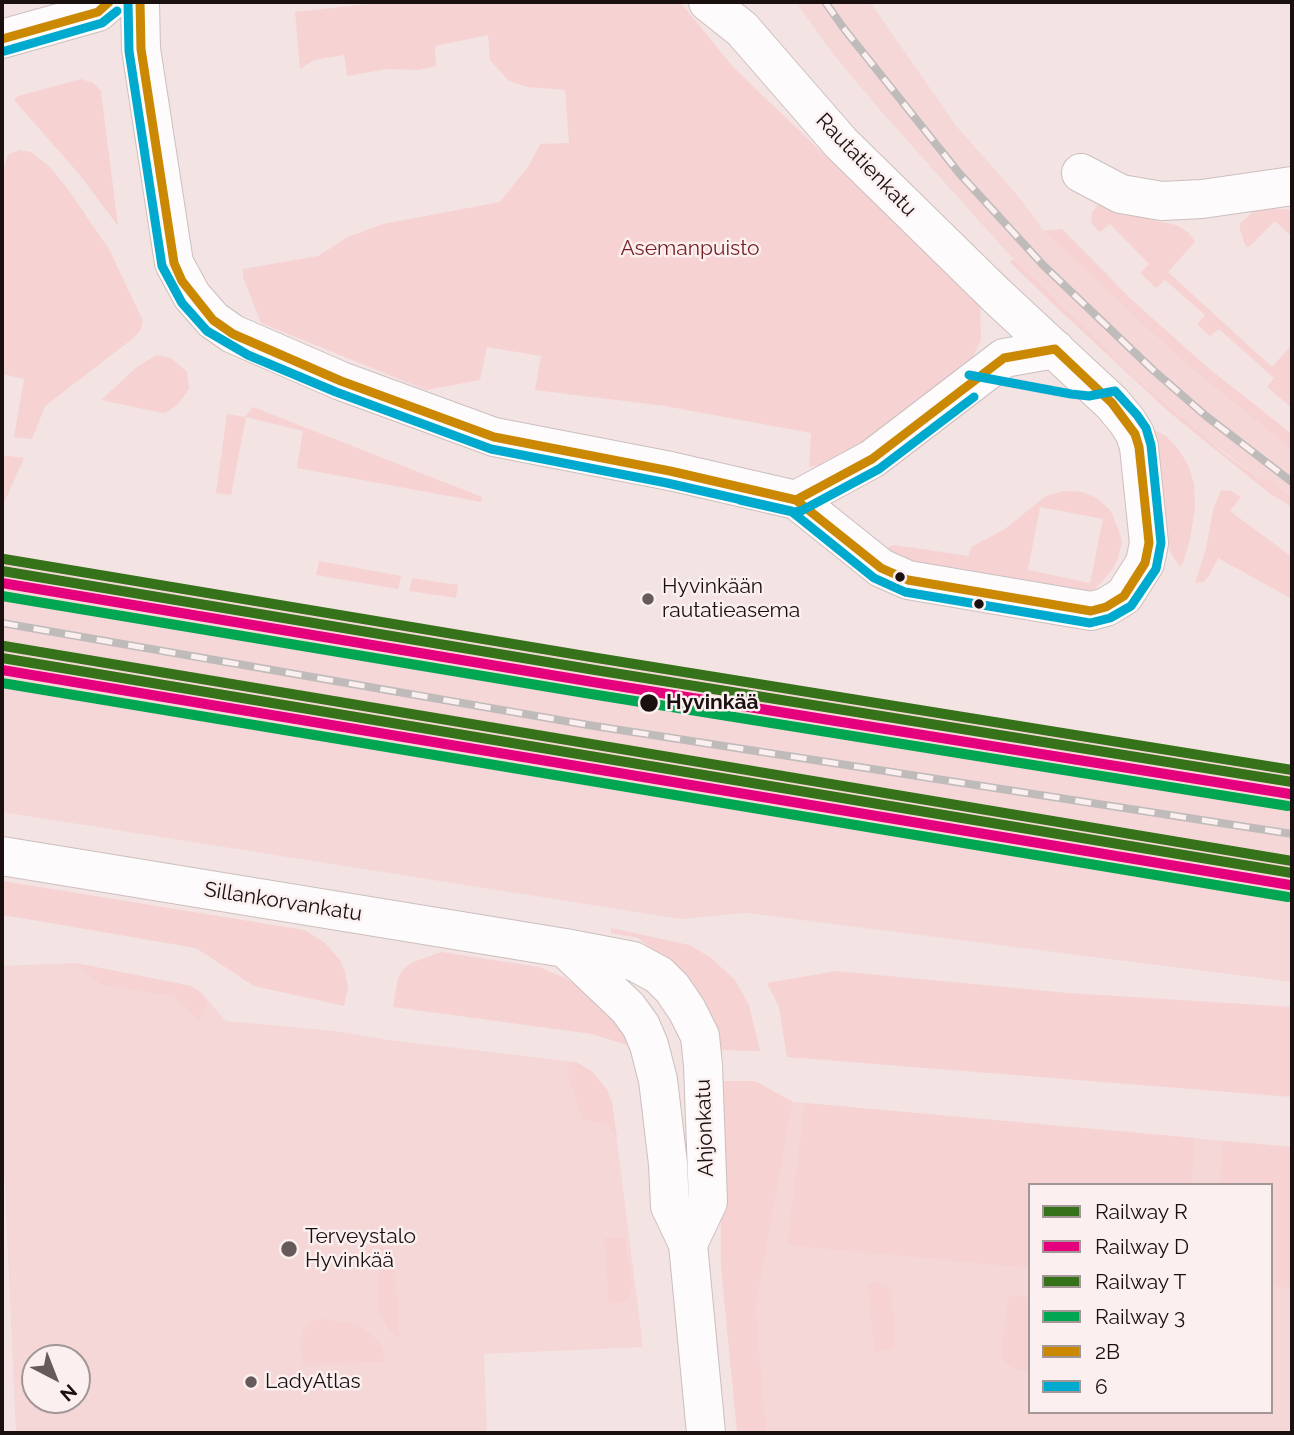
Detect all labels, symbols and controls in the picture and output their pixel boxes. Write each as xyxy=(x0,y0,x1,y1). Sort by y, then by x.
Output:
street label: Rautatienkatu xyxy=(810,108,922,222)
park label: Asemanpuisto xyxy=(621,236,759,262)
unlabelled marker xyxy=(893,570,907,584)
place label: Hyvinkään rautatieasema xyxy=(662,574,800,624)
marker: Hyvinkään rautatieasema xyxy=(640,591,656,607)
unlabelled marker xyxy=(972,597,986,611)
place label: Hyvinkää xyxy=(666,690,759,716)
marker: Hyvinkää xyxy=(638,692,660,714)
street label: Sillankorvankatu xyxy=(202,877,364,927)
street label: Ahjonkatu xyxy=(691,1079,719,1177)
legend xyxy=(1028,1183,1273,1414)
text: Railway R xyxy=(1095,1199,1188,1224)
place label: Terveystalo Hyvinkää xyxy=(305,1224,416,1274)
text: Railway D xyxy=(1095,1234,1189,1259)
marker: Terveystalo Hyvinkää xyxy=(279,1239,299,1259)
text: Railway T xyxy=(1095,1269,1186,1294)
text: Railway 3 xyxy=(1095,1304,1185,1329)
text: 2B xyxy=(1095,1339,1120,1364)
north arrow xyxy=(21,1344,91,1414)
place label: LadyAtlas xyxy=(265,1369,361,1395)
marker: LadyAtlas xyxy=(243,1374,259,1390)
text: 6 xyxy=(1095,1374,1108,1399)
text: N xyxy=(56,1380,81,1406)

